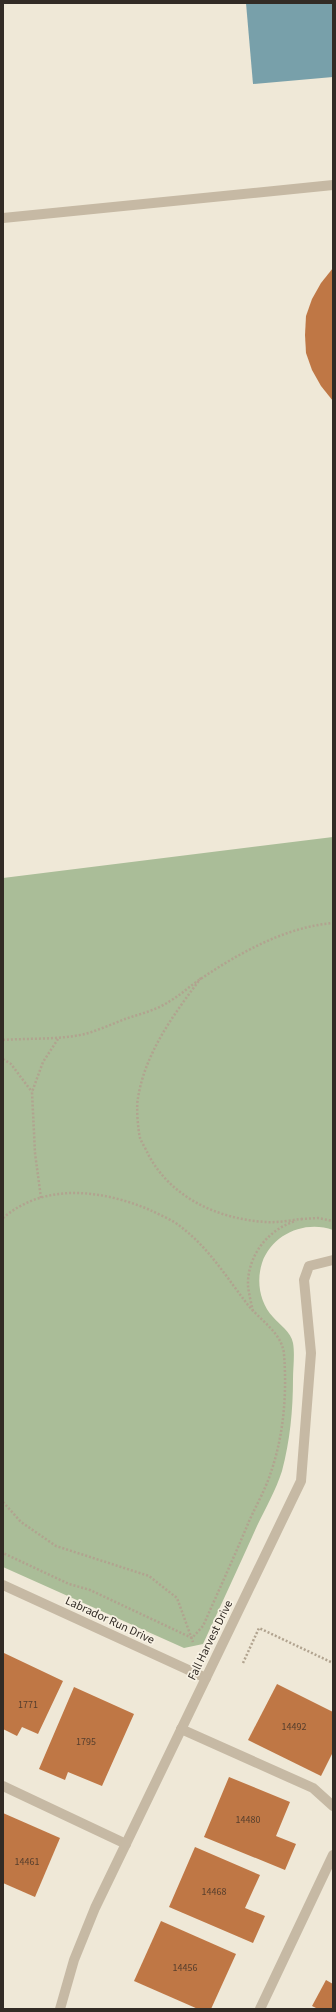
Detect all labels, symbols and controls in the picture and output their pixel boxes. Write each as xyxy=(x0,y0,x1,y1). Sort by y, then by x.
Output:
street label: Labrador Run Drive xyxy=(62,1592,157,1649)
street label: Fall Harvest Drive xyxy=(184,1597,237,1683)
house number: 1771 xyxy=(18,1698,38,1712)
house number: 14492 xyxy=(282,1720,306,1734)
house number: 1795 xyxy=(76,1735,96,1749)
house number: 14480 xyxy=(236,1813,260,1827)
house number: 14461 xyxy=(15,1855,39,1869)
house number: 14468 xyxy=(202,1885,226,1899)
house number: 14456 xyxy=(173,1961,197,1975)

